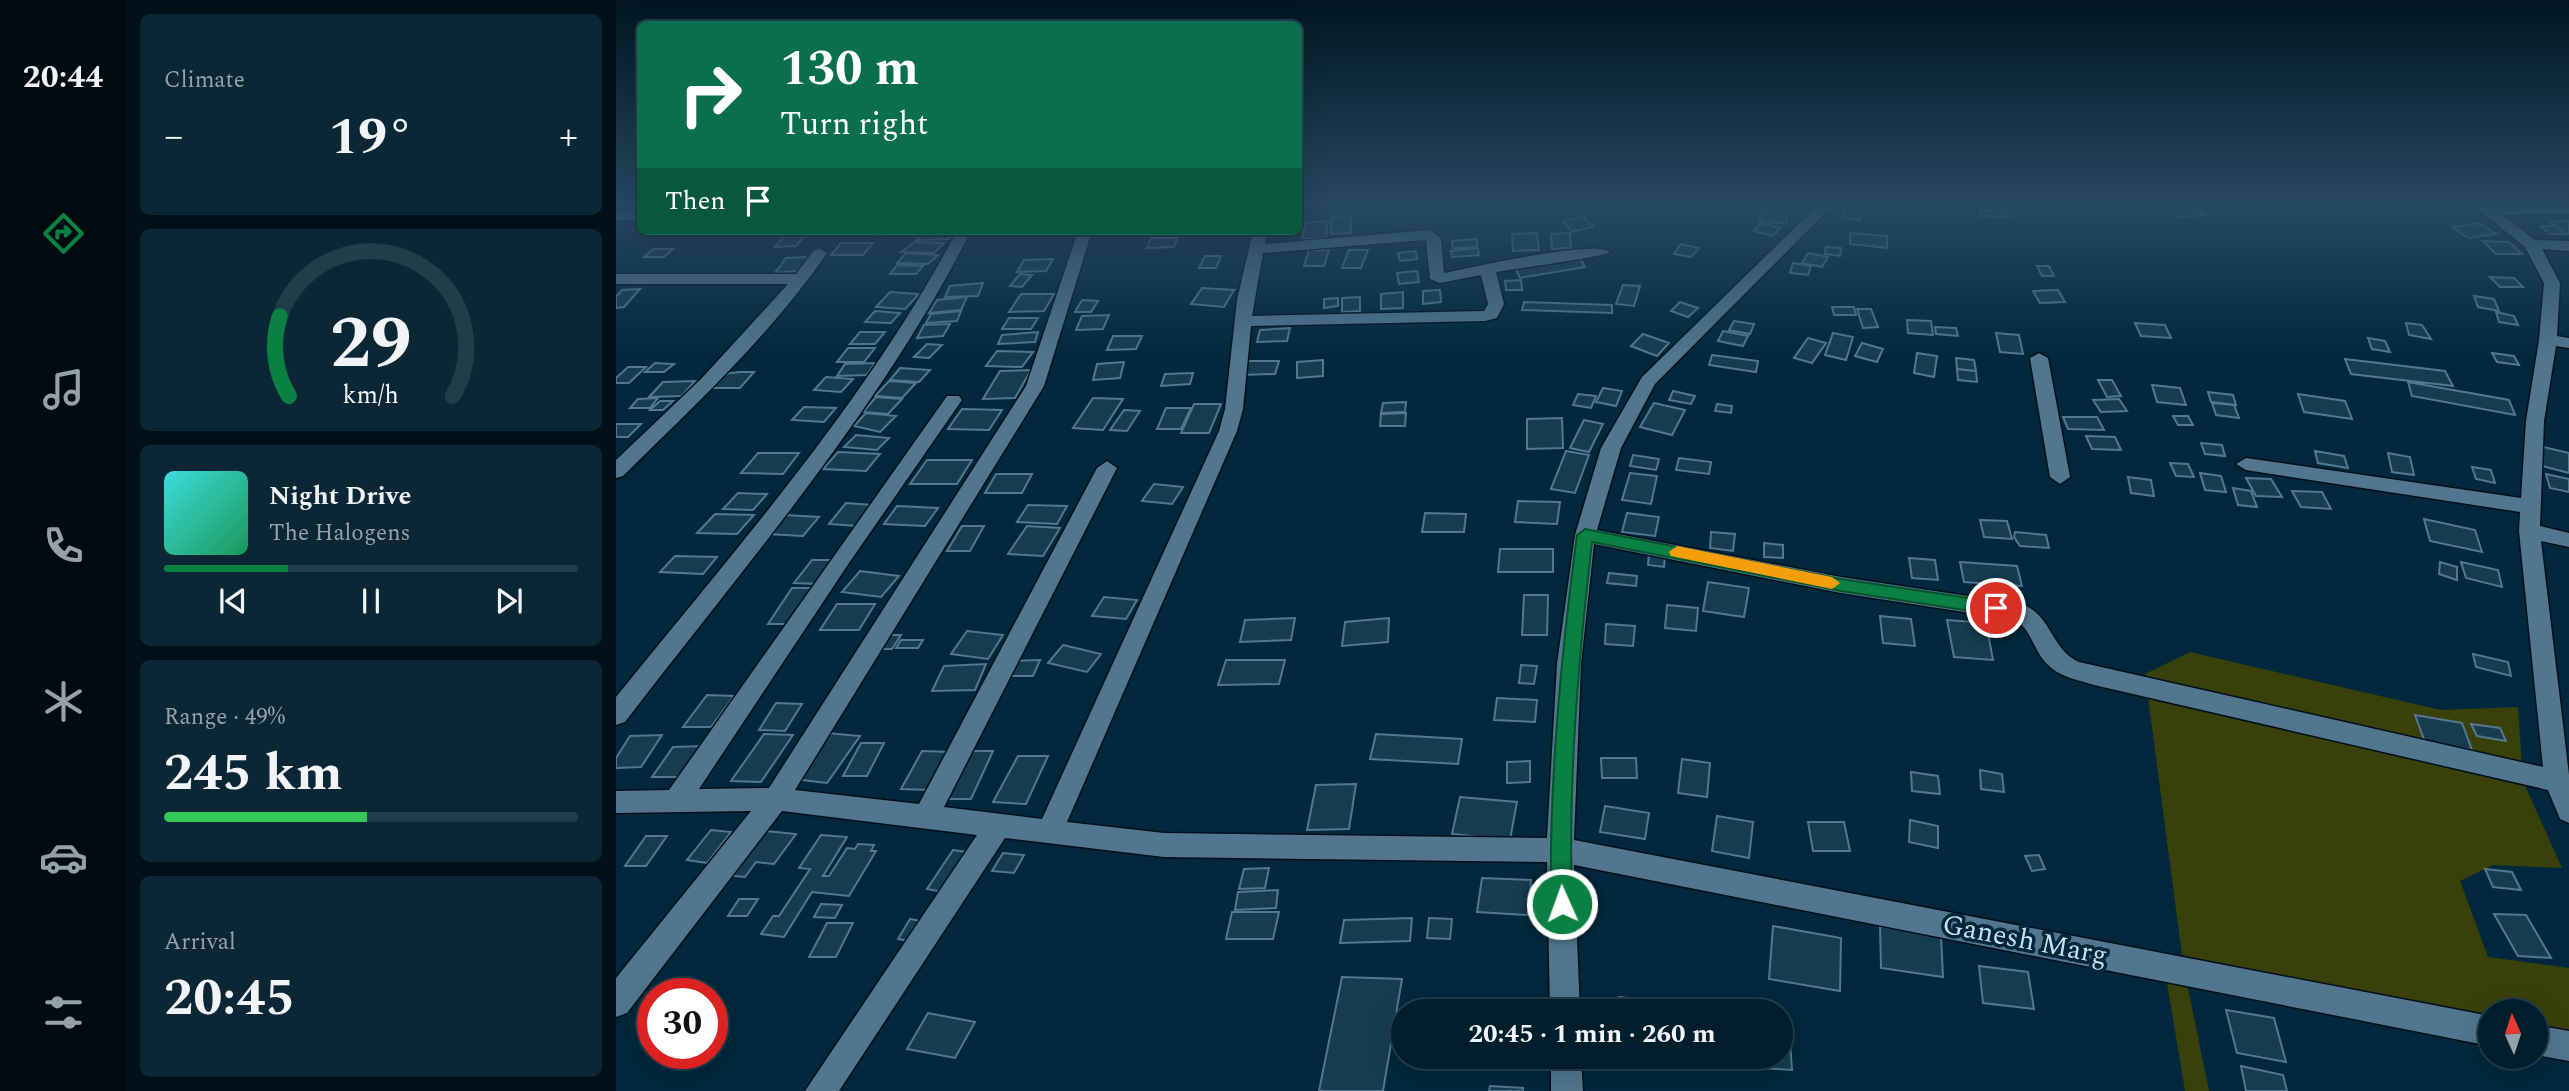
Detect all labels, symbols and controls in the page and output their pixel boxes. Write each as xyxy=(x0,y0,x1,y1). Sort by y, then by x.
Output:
text: 130 m xyxy=(780,32,919,107)
icon: right xyxy=(665,49,756,140)
text: 20:44 xyxy=(23,53,103,102)
text: Climate xyxy=(164,63,245,98)
text: 19° xyxy=(329,98,413,177)
text: Turn right xyxy=(780,100,928,149)
text: − xyxy=(164,108,183,166)
text: + xyxy=(559,108,578,166)
text: Then xyxy=(665,181,725,221)
icon: arrive xyxy=(739,182,777,220)
icon: directions xyxy=(39,209,88,258)
text: 29 xyxy=(330,290,412,401)
icon: music xyxy=(39,365,88,414)
text: km/h xyxy=(343,377,399,415)
text: Night Drive xyxy=(269,476,411,516)
text: The Halogens xyxy=(269,516,411,551)
icon: phone xyxy=(39,521,88,570)
pin xyxy=(1966,578,2026,638)
icon: previous xyxy=(214,582,252,620)
icon: pause xyxy=(352,582,390,620)
icon: next xyxy=(490,582,528,620)
icon: arrive xyxy=(1977,589,2015,627)
icon: climate xyxy=(39,677,88,726)
text: Range · 49% xyxy=(164,700,285,735)
text: 245 km xyxy=(164,734,343,813)
icon: car xyxy=(39,833,88,882)
position arrow xyxy=(1525,867,1599,941)
street label: Ganesh Marg xyxy=(1939,903,2111,977)
text: Arrival xyxy=(164,925,236,960)
text: 20:45 xyxy=(164,959,295,1038)
speed limit sign: 30 xyxy=(637,978,728,1069)
icon: filters xyxy=(39,988,88,1037)
north arrow xyxy=(2478,999,2548,1069)
map controls xyxy=(2478,999,2548,1069)
text: 20:45 · 1 min · 260 m xyxy=(1468,1014,1716,1054)

